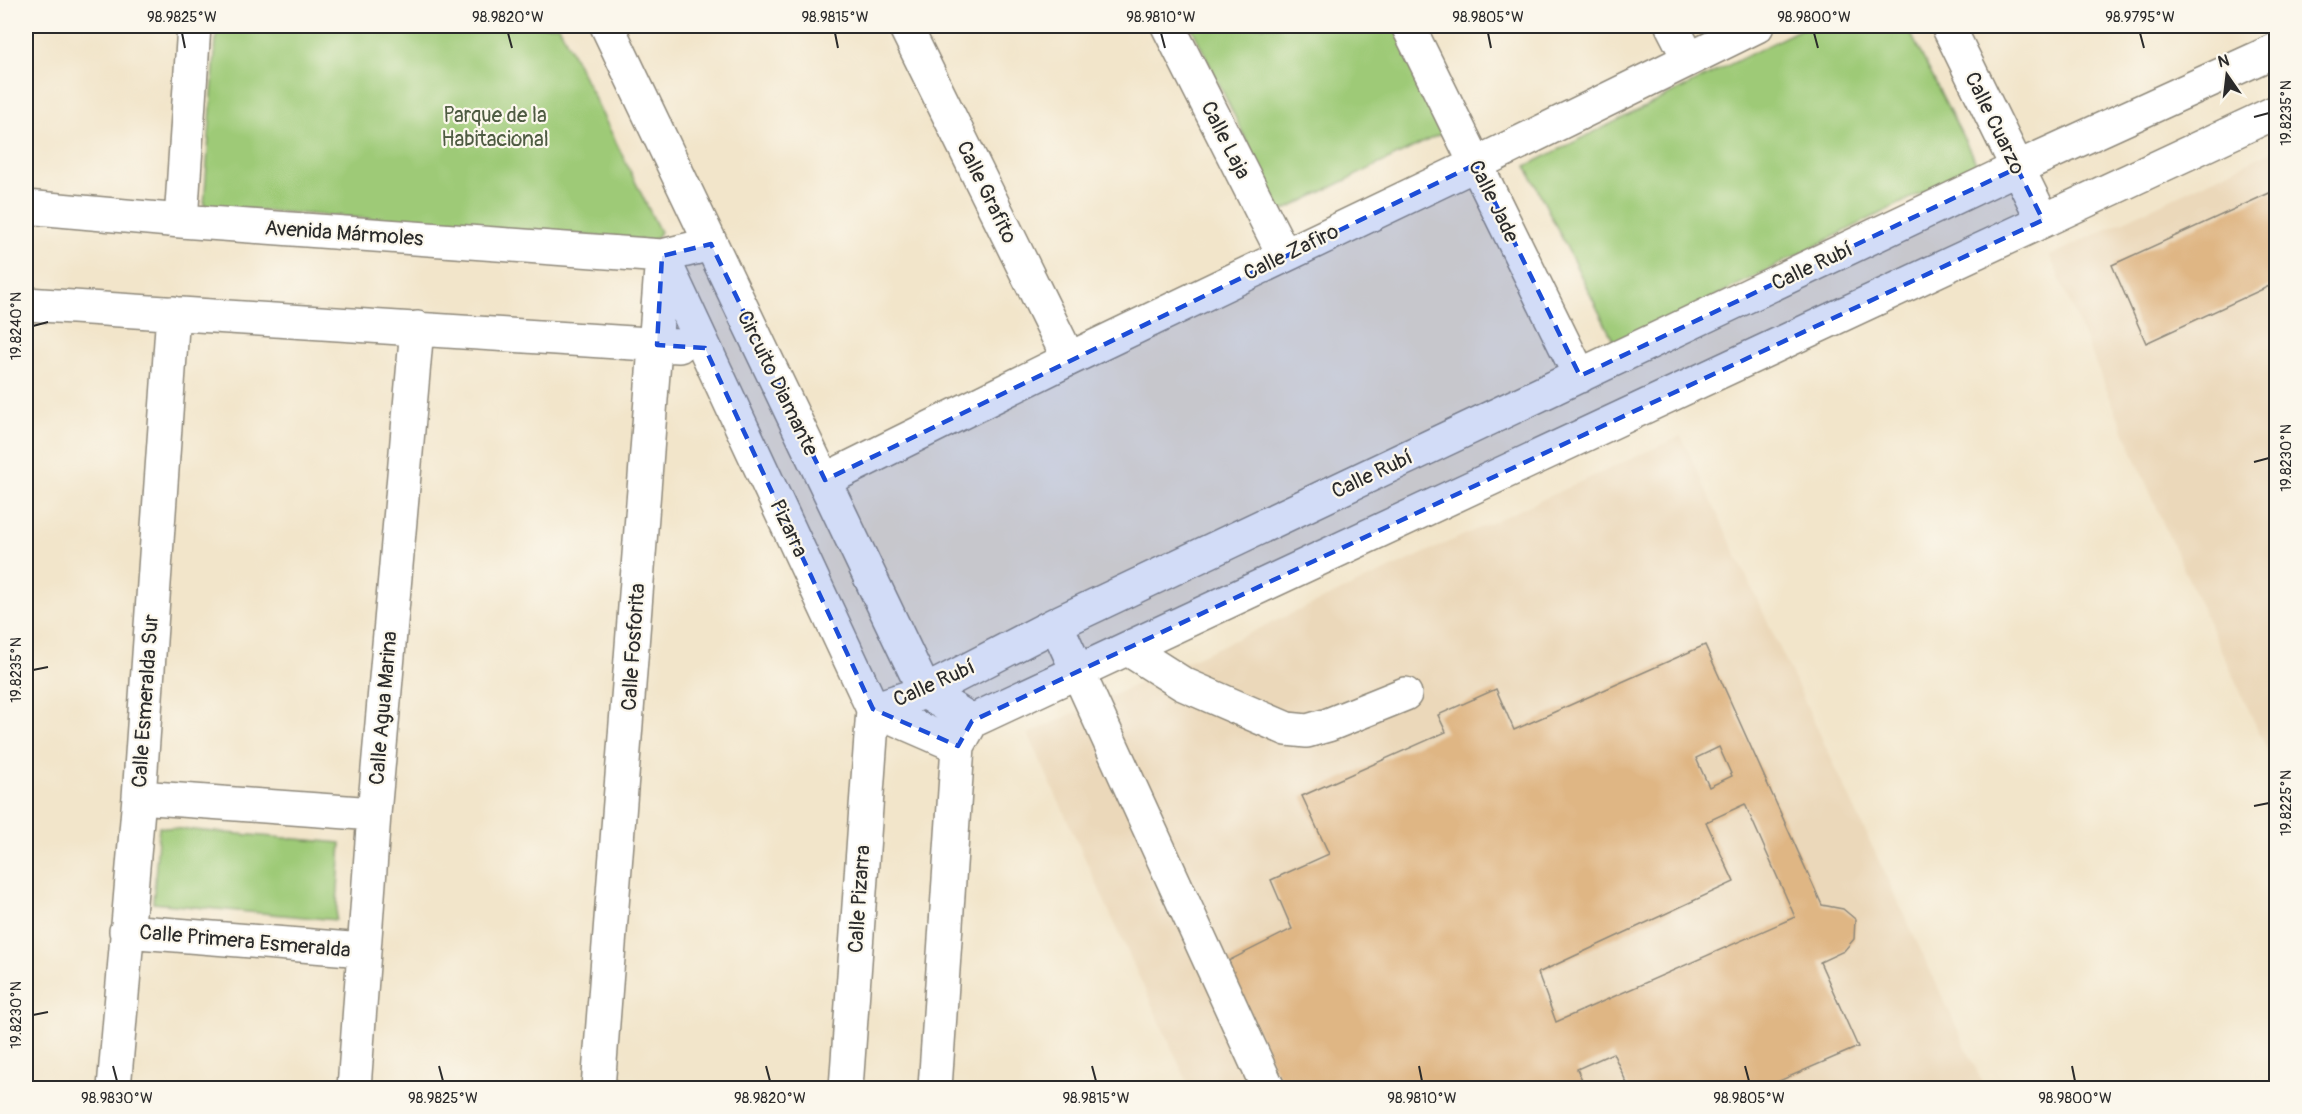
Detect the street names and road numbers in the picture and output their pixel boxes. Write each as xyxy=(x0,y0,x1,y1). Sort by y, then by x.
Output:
street label: Calle Cuarzo xyxy=(1958,68,2031,179)
street label: Calle Laja xyxy=(1194,97,1257,184)
street label: Calle Grafito xyxy=(950,136,1023,248)
street label: Calle Jade xyxy=(1462,156,1525,247)
street label: Avenida Mármoles xyxy=(264,214,425,253)
street label: Calle Zafiro xyxy=(1239,218,1343,287)
street label: Calle Rubí xyxy=(1767,236,1857,297)
street label: Circuito Diamante xyxy=(731,306,825,461)
street label: Calle Rubí xyxy=(1327,444,1417,505)
street label: Pizarra xyxy=(763,495,814,561)
street label: Calle Fosforita xyxy=(616,582,651,712)
street label: Calle Esmeralda Sur xyxy=(126,613,165,789)
street label: Calle Agua Marina xyxy=(363,630,404,786)
street label: Calle Rubí xyxy=(889,653,979,713)
street label: Calle Pizarra xyxy=(842,844,877,954)
street label: Calle Primera Esmeralda xyxy=(138,919,352,964)

